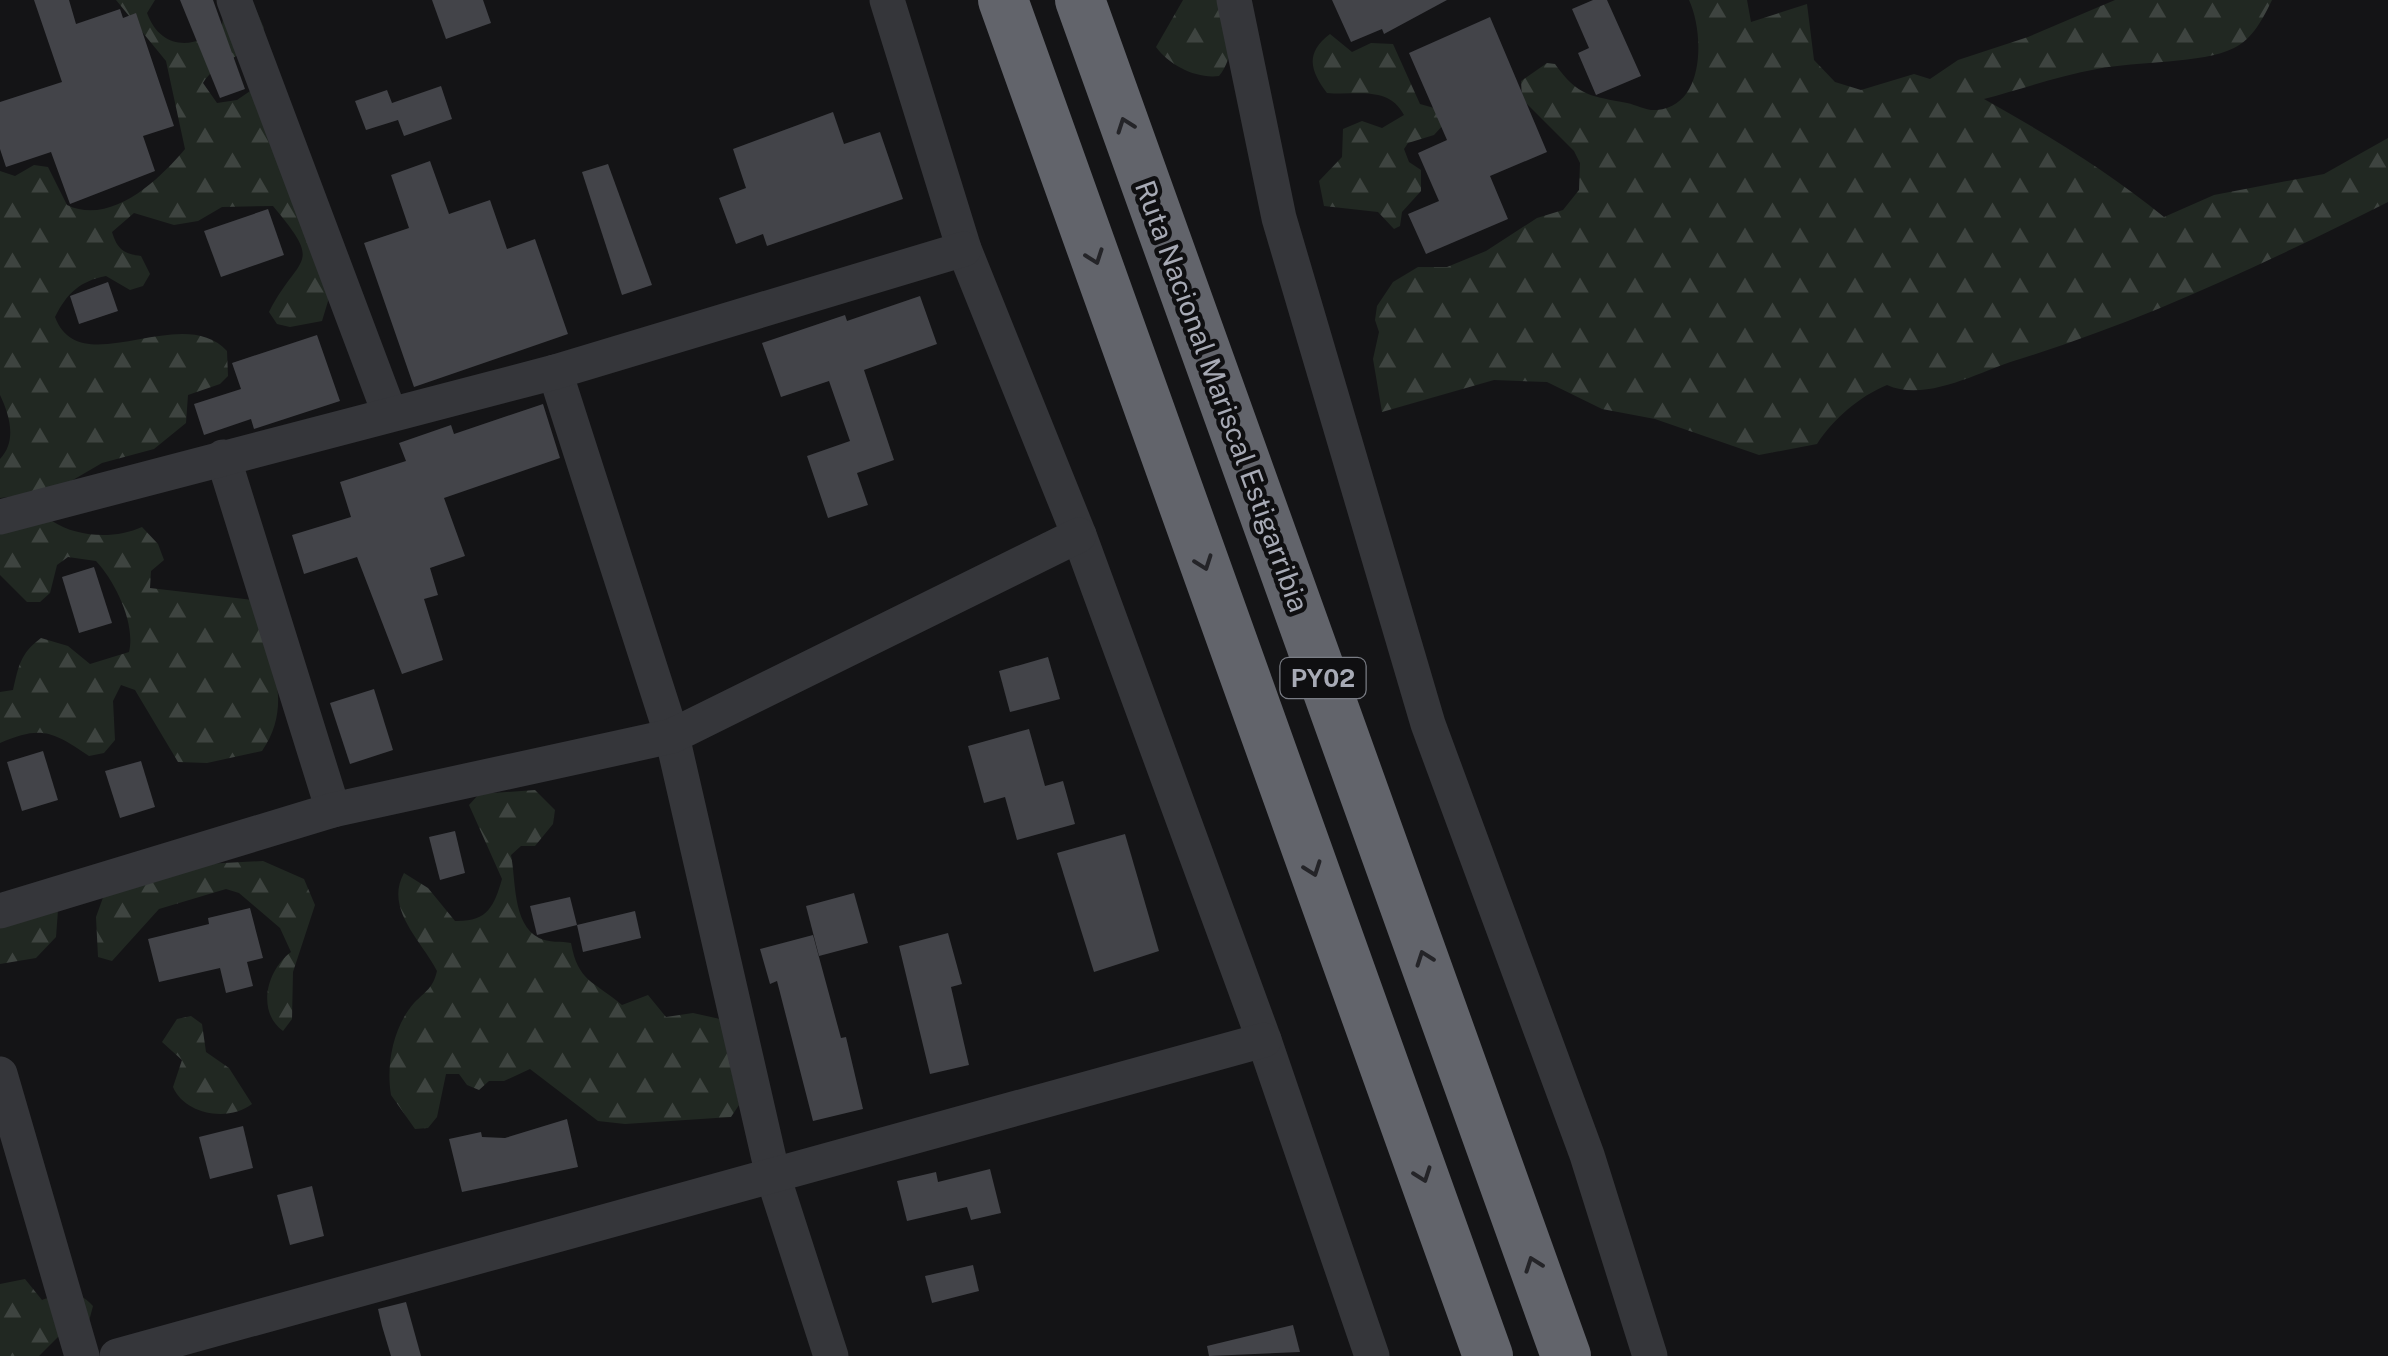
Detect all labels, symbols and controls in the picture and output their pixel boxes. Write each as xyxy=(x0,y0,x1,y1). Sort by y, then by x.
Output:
one-way arrow xyxy=(1116,118,1137,135)
street label: Ruta Nacional Mariscal Estigarribia xyxy=(1129,176,1316,616)
one-way arrow xyxy=(1083,247,1104,264)
one-way arrow xyxy=(1192,553,1213,570)
road number: PY02 xyxy=(1280,658,1366,698)
one-way arrow xyxy=(1302,859,1322,876)
one-way arrow xyxy=(1415,951,1435,968)
one-way arrow xyxy=(1411,1165,1432,1182)
one-way arrow xyxy=(1524,1257,1545,1274)

